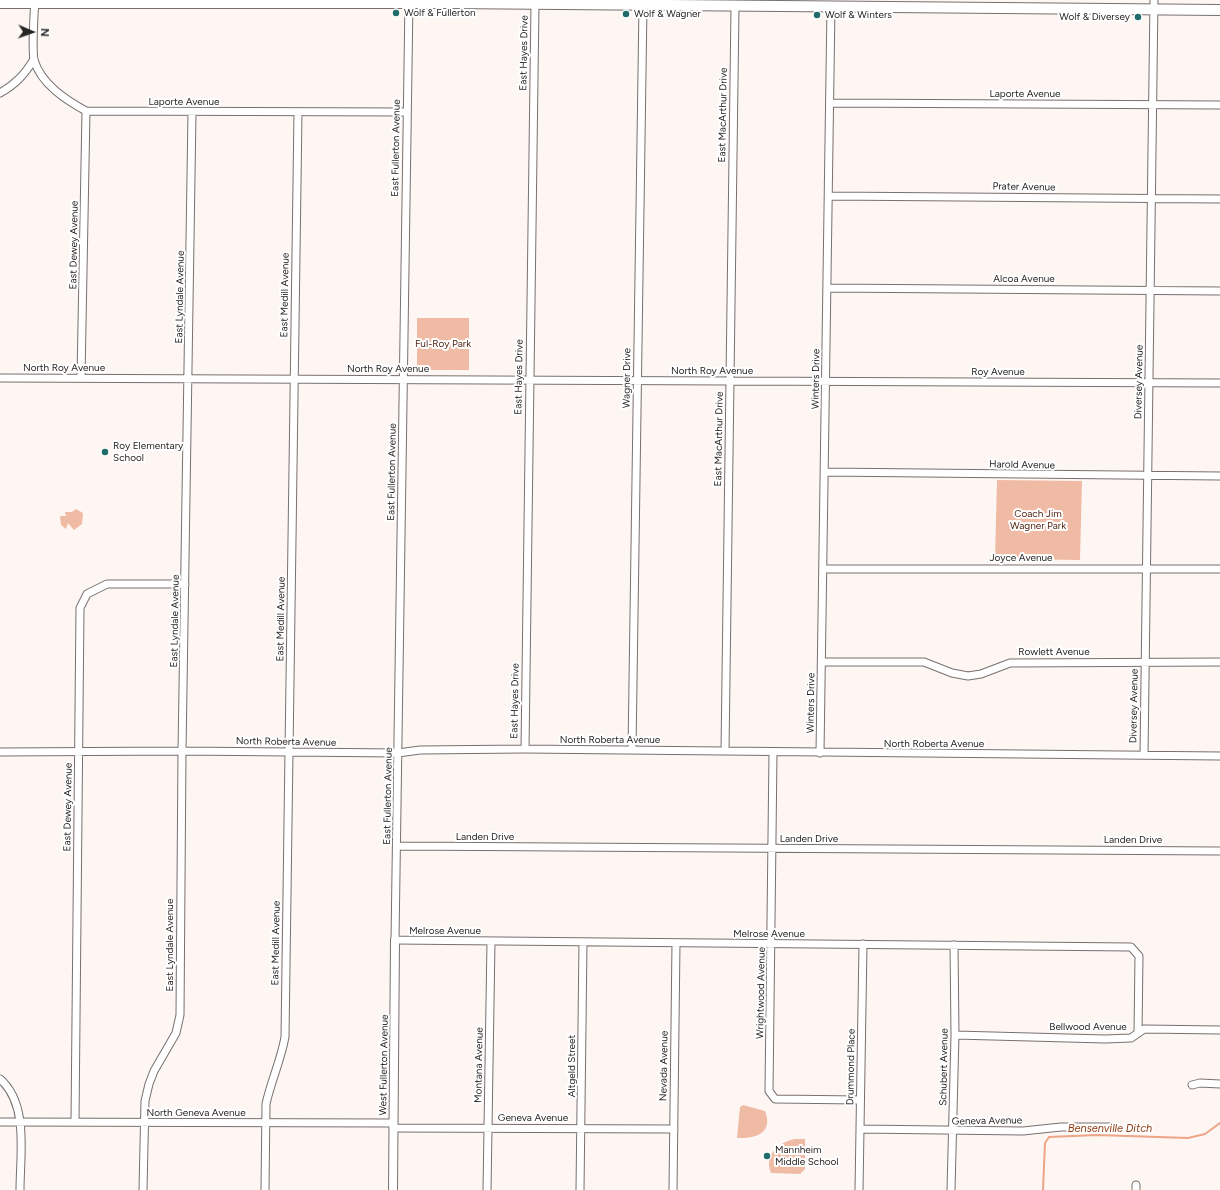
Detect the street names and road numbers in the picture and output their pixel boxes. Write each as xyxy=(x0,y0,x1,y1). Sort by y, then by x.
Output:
street label: East Hayes Drive xyxy=(517,15,531,91)
street label: East MacArthur Drive xyxy=(716,67,730,163)
street label: Laporte Avenue xyxy=(990,88,1060,100)
street label: Laporte Avenue xyxy=(149,96,219,108)
street label: East Fullerton Avenue xyxy=(389,99,403,197)
street label: Prater Avenue xyxy=(992,180,1056,194)
street label: East Dewey Avenue xyxy=(67,201,81,289)
street label: East Lyndale Avenue xyxy=(173,250,187,344)
street label: East Medill Avenue xyxy=(278,253,292,337)
street label: Alcoa Avenue xyxy=(993,273,1055,285)
street label: East Hayes Drive xyxy=(512,339,526,415)
street label: Diversey Avenue xyxy=(1132,345,1146,419)
street label: Wagner Drive xyxy=(620,348,634,408)
street label: Winters Drive xyxy=(809,349,823,409)
street label: North Roy Avenue xyxy=(23,362,105,374)
street label: North Roy Avenue xyxy=(347,363,429,375)
street label: North Roy Avenue xyxy=(671,365,753,377)
street label: Roy Avenue xyxy=(971,366,1025,378)
street label: East MacArthur Drive xyxy=(712,391,726,487)
street label: East Fullerton Avenue xyxy=(385,423,399,521)
street label: Harold Avenue xyxy=(989,458,1055,472)
street label: Joyce Avenue xyxy=(989,552,1053,564)
street label: East Lyndale Avenue xyxy=(168,574,182,668)
street label: East Medill Avenue xyxy=(274,577,288,661)
street label: Rowlett Avenue xyxy=(1018,646,1090,658)
street label: East Hayes Drive xyxy=(508,663,522,739)
street label: Diversey Avenue xyxy=(1127,669,1141,743)
street label: Winters Drive xyxy=(804,673,818,733)
street label: North Roberta Avenue xyxy=(560,734,660,746)
street label: North Roberta Avenue xyxy=(236,735,336,749)
street label: North Roberta Avenue xyxy=(884,738,984,750)
street label: East Fullerton Avenue xyxy=(381,747,395,845)
street label: East Dewey Avenue xyxy=(61,763,75,851)
street label: Landen Drive xyxy=(456,831,514,843)
street label: Landen Drive xyxy=(780,833,838,845)
street label: Landen Drive xyxy=(1104,834,1162,846)
street label: East Lyndale Avenue xyxy=(164,899,176,991)
street label: East Medill Avenue xyxy=(269,901,283,985)
street label: Melrose Avenue xyxy=(409,925,481,937)
street label: Melrose Avenue xyxy=(733,928,805,940)
street label: Wrightwood Avenue xyxy=(754,947,768,1039)
street label: West Fullerton Avenue xyxy=(377,1014,391,1116)
street label: Bellwood Avenue xyxy=(1049,1021,1127,1033)
street label: Montana Avenue xyxy=(472,1027,486,1103)
street label: Schubert Avenue xyxy=(937,1028,951,1106)
street label: Drummond Place xyxy=(844,1029,858,1105)
street label: Nevada Avenue xyxy=(657,1031,671,1101)
street label: Altgeld Street xyxy=(566,1035,578,1097)
street label: North Geneva Avenue xyxy=(146,1107,246,1119)
street label: Geneva Avenue xyxy=(498,1112,568,1124)
street label: Geneva Avenue xyxy=(952,1114,1022,1128)

